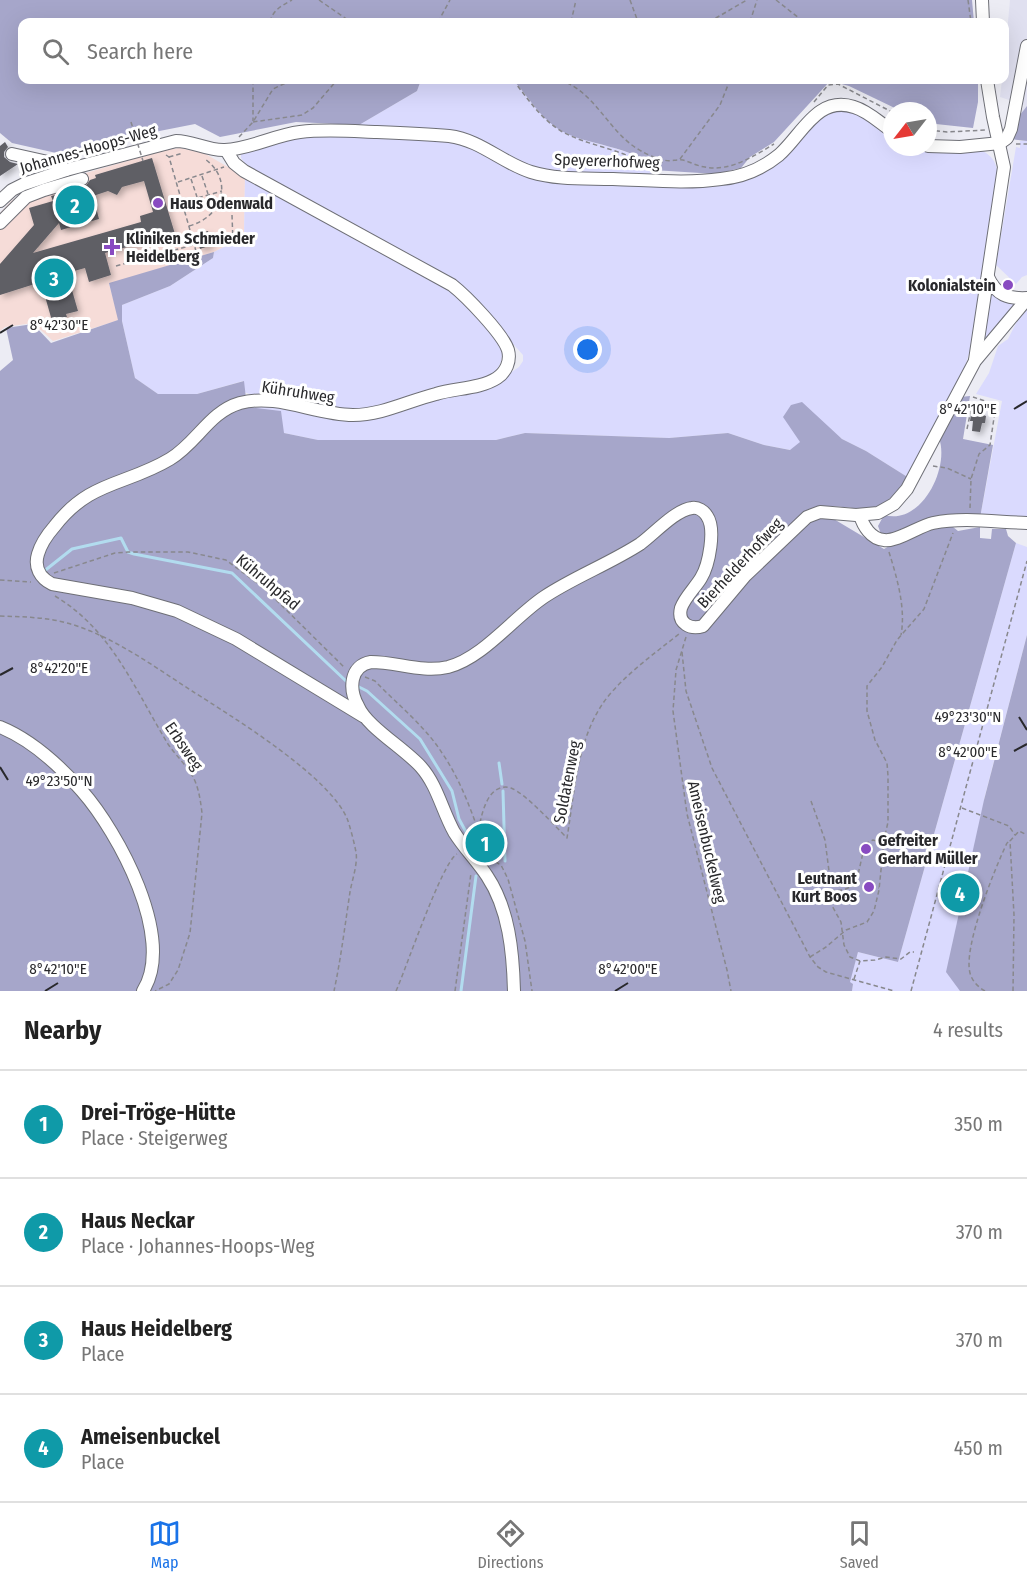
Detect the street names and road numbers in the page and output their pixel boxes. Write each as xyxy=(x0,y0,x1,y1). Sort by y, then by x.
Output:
street label: Johannes-Hoops-Weg xyxy=(17,120,159,178)
street label: Speyererhofweg xyxy=(554,150,661,172)
street label: Kühruhweg xyxy=(260,377,336,407)
street label: Bierhelderhofweg xyxy=(693,514,787,612)
street label: Kühruhpfad xyxy=(232,550,304,614)
street label: Erbsweg xyxy=(161,718,207,774)
street label: Soldatenweg xyxy=(550,738,584,825)
street label: Ameisenbuckelweg xyxy=(684,779,730,905)

